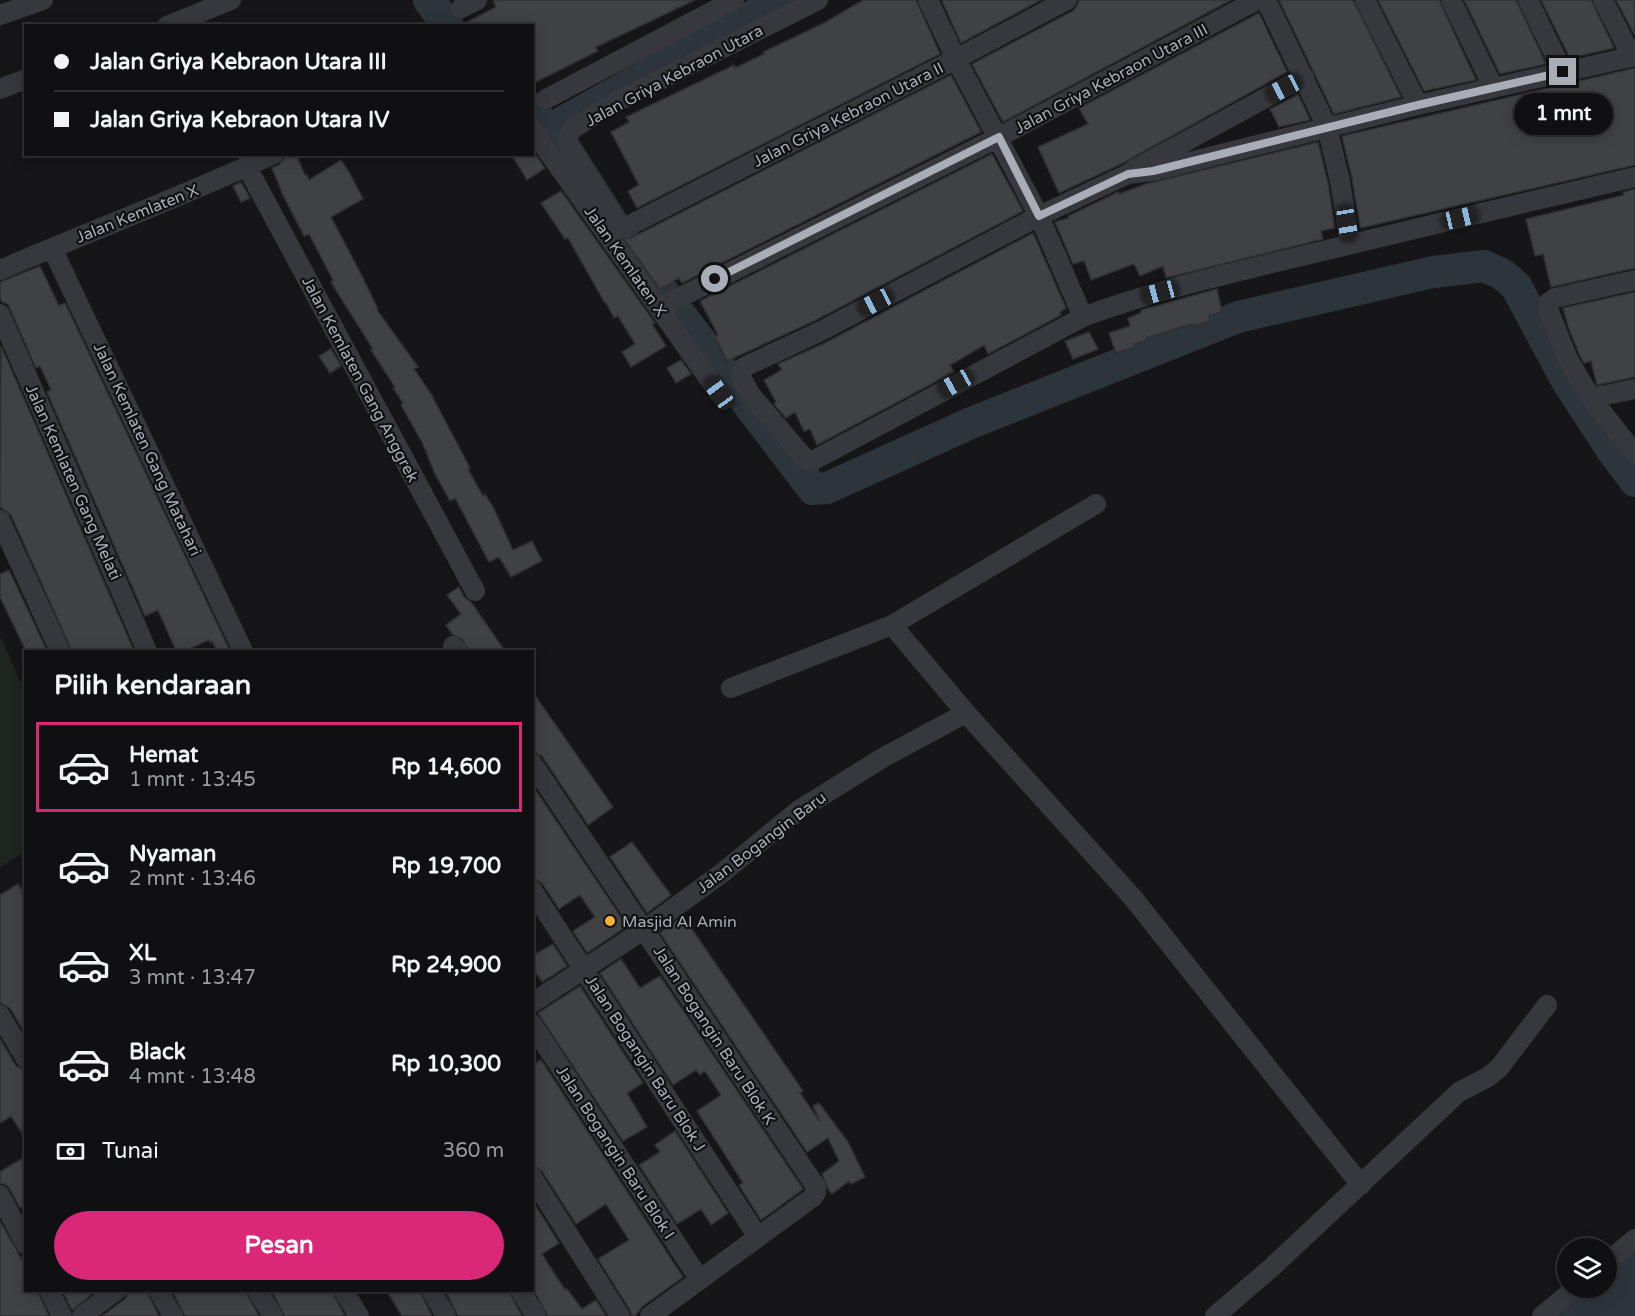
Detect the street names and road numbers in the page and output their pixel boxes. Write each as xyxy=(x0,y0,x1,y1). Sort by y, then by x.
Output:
street label: Jalan Griya Kebraon Utara III xyxy=(1011,19,1211,138)
street label: Jalan Griya Kebraon Utara xyxy=(582,21,767,131)
street label: Jalan Griya Kebraon Utara II xyxy=(750,58,947,172)
street label: Jalan Kemlaten X xyxy=(73,180,202,248)
street label: Jalan Kemlaten X xyxy=(580,202,671,321)
street label: Jalan Kemlaten Gang Anggrek xyxy=(297,273,423,486)
street label: Jalan Kemlaten Gang Matahari xyxy=(89,340,205,559)
street label: Jalan Kemlaten Gang Melati xyxy=(21,382,125,583)
street label: Jalan Bogangin Baru xyxy=(693,788,830,898)
street label: Jalan Bogangin Baru Blok K xyxy=(649,942,780,1129)
street label: Jalan Bogangin Baru Blok J xyxy=(581,972,710,1155)
street label: Jalan Bogangin Baru Blok I xyxy=(551,1062,679,1243)

